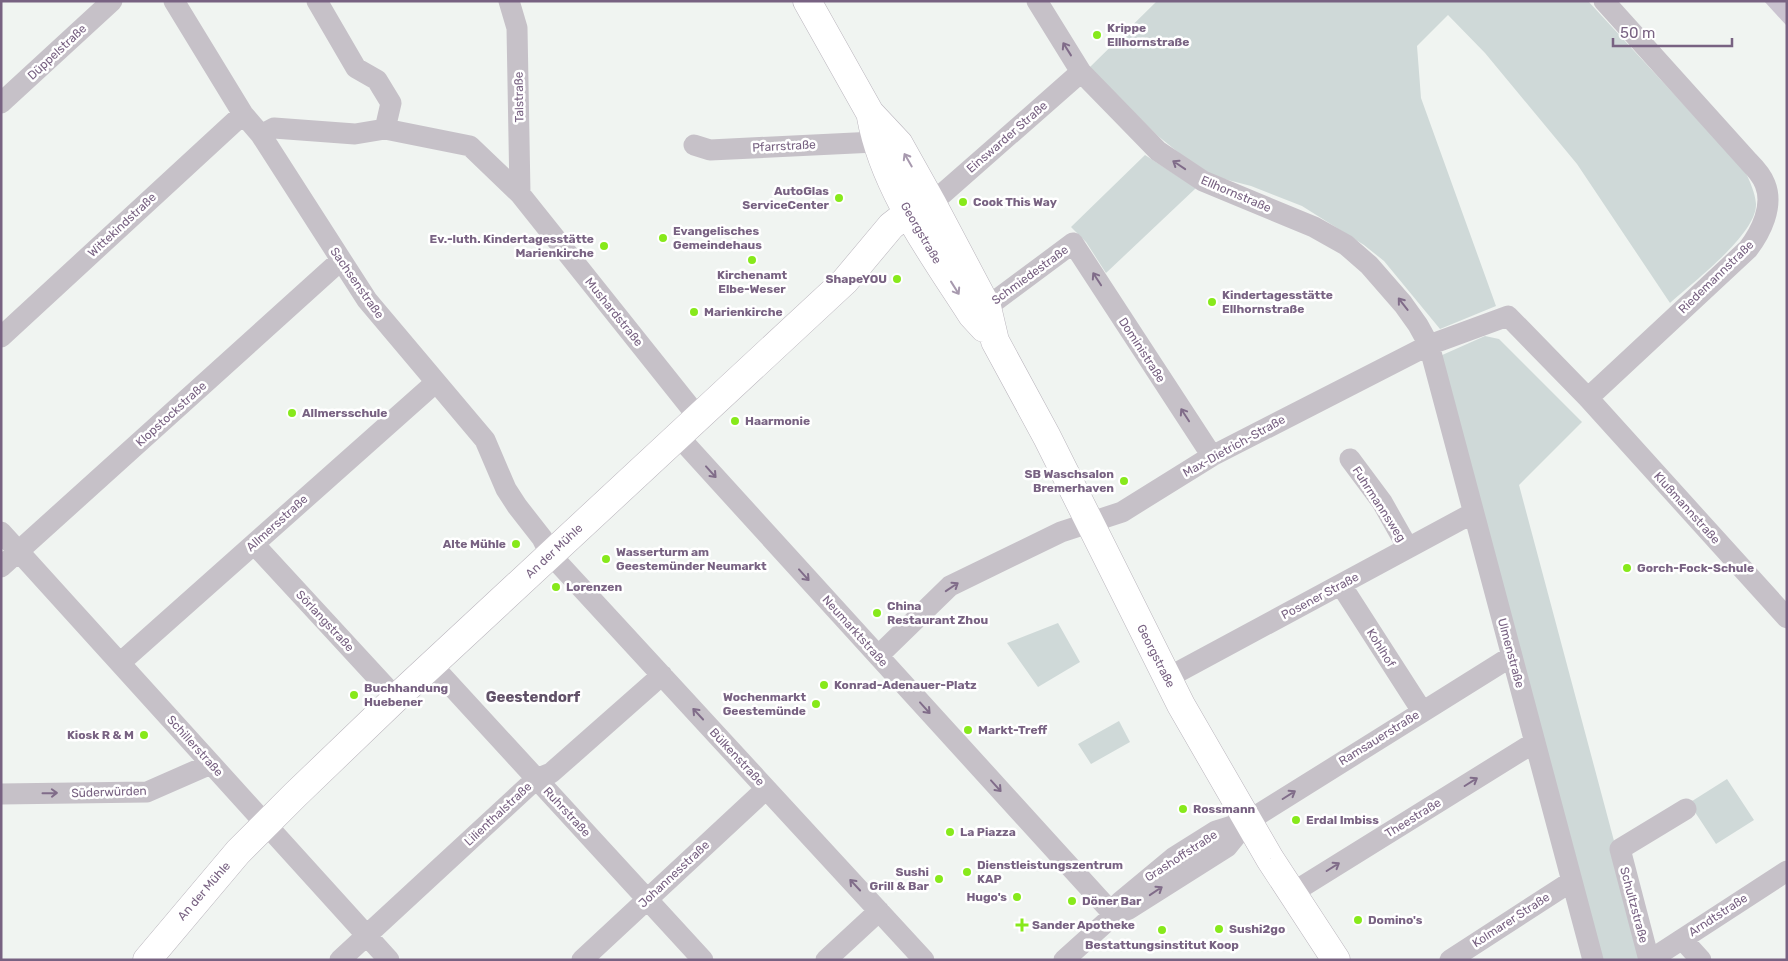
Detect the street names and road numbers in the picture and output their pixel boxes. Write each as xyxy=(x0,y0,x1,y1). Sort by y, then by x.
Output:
street label: Düppelstraße xyxy=(25,21,89,83)
street label: Talstraße xyxy=(512,71,526,123)
street label: Einswarder Straße xyxy=(964,98,1050,176)
street label: Pfarrstraße xyxy=(752,137,816,155)
street label: Ellhornstraße xyxy=(1199,173,1273,215)
street label: Wittekindstraße xyxy=(85,190,159,260)
street label: Georgstraße xyxy=(898,200,944,267)
street label: Riedemannstraße xyxy=(1676,237,1757,316)
street label: Schmiedestraße xyxy=(989,242,1071,307)
street label: Sachsenstraße xyxy=(327,245,387,322)
street label: Mushardstraße xyxy=(582,275,646,349)
street label: Doministraße xyxy=(1116,315,1168,385)
street label: Klopstockstraße xyxy=(133,378,209,449)
street label: Max-Dietrich-Straße xyxy=(1181,412,1288,480)
street label: Fuhrmannsweg xyxy=(1349,464,1409,544)
street label: Klußmannstraße xyxy=(1651,469,1723,547)
street label: Allmersstraße xyxy=(243,492,311,554)
street label: An der Mühle xyxy=(523,521,586,581)
street label: Posener Straße xyxy=(1279,570,1361,622)
street label: Sörlangstraße xyxy=(293,587,357,655)
street label: Neumarktstraße xyxy=(819,593,891,670)
street label: Ulmenstraße xyxy=(1495,617,1527,690)
street label: Georgstraße xyxy=(1134,622,1178,690)
street label: Kohlhof xyxy=(1364,626,1398,670)
street label: Ramsauerstraße xyxy=(1336,708,1422,768)
street label: Schillerstraße xyxy=(164,713,226,780)
street label: Bülkenstraße xyxy=(707,725,767,789)
street label: Lilienthalstraße xyxy=(462,779,535,849)
street label: Süderwürden xyxy=(71,784,147,800)
street label: Ruhrstraße xyxy=(541,784,594,840)
street label: Theestraße xyxy=(1383,795,1444,841)
street label: Grashoffstraße xyxy=(1142,827,1220,885)
street label: Johannesstraße xyxy=(636,837,712,910)
street label: An der Mühle xyxy=(175,859,233,923)
street label: Schultzstraße xyxy=(1617,866,1651,945)
street label: Kolmarer Straße xyxy=(1470,890,1553,950)
street label: Arndtstraße xyxy=(1686,891,1750,939)

